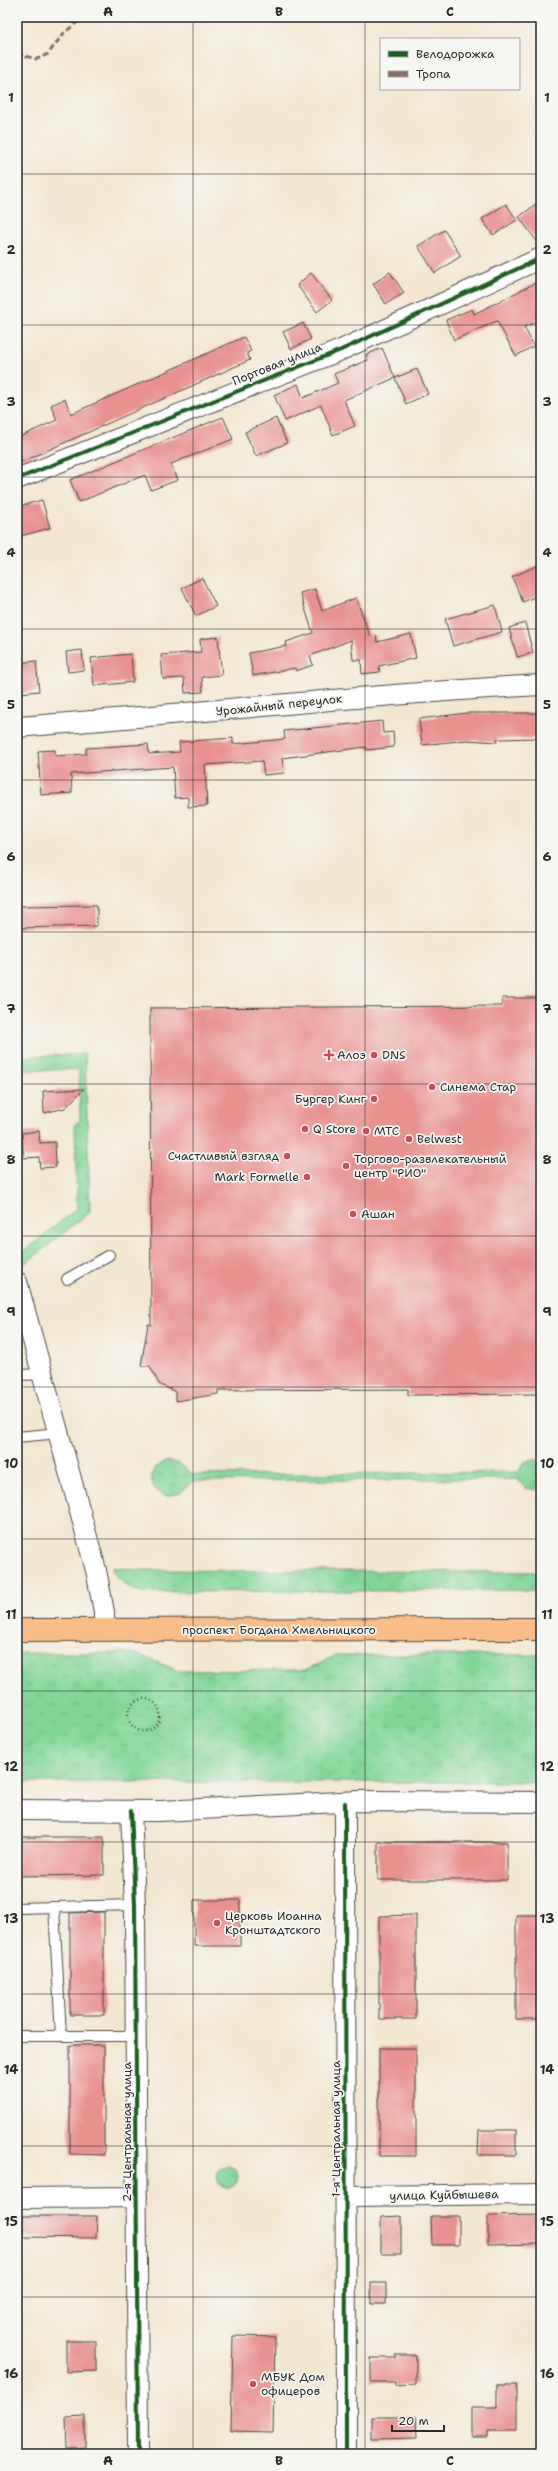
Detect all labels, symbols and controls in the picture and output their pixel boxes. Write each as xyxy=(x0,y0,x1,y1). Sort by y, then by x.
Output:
text: A xyxy=(103,3,113,20)
text: B xyxy=(275,3,283,20)
text: C xyxy=(446,3,454,20)
legend xyxy=(380,38,520,90)
text: Велодорожка xyxy=(416,46,495,62)
text: Тропа xyxy=(416,66,451,82)
text: 1 xyxy=(8,89,14,106)
text: 1 xyxy=(544,89,550,106)
text: 2 xyxy=(6,241,16,258)
text: 2 xyxy=(542,241,552,258)
street label: Портовая улица xyxy=(230,339,325,389)
text: 3 xyxy=(6,393,16,410)
text: 3 xyxy=(542,393,552,410)
text: 4 xyxy=(6,544,16,561)
text: 4 xyxy=(542,544,552,561)
street label: Урожайный переулок xyxy=(215,690,344,720)
text: 5 xyxy=(7,696,15,713)
text: 5 xyxy=(543,696,551,713)
text: 6 xyxy=(6,848,16,865)
text: 6 xyxy=(542,848,552,865)
text: 7 xyxy=(6,1000,16,1017)
text: 7 xyxy=(542,1000,552,1017)
place label: Алоэ xyxy=(337,1047,366,1063)
place label: DNS xyxy=(382,1047,406,1063)
marker: Алоэ xyxy=(324,1050,334,1060)
marker: DNS xyxy=(369,1050,379,1060)
place label: Синема Стар xyxy=(440,1079,517,1095)
marker: Синема Стар xyxy=(427,1082,437,1092)
place label: Бургер Кинг xyxy=(295,1091,367,1107)
marker: Бургер Кинг xyxy=(369,1094,379,1104)
place label: Q Store xyxy=(313,1121,356,1137)
place label: МТС xyxy=(374,1123,399,1139)
marker: Q Store xyxy=(300,1124,310,1134)
marker: МТС xyxy=(361,1126,371,1136)
place label: Belwest xyxy=(417,1131,462,1147)
marker: Belwest xyxy=(404,1134,414,1144)
place label: Счастливый взгляд xyxy=(168,1148,279,1164)
text: 8 xyxy=(6,1151,16,1168)
marker: Счастливый взгляд xyxy=(282,1151,292,1161)
place label: Торгово-развлекательный центр "РИО" xyxy=(354,1151,507,1181)
text: 8 xyxy=(542,1151,552,1168)
marker: Торгово-развлекательный центр "РИО" xyxy=(341,1161,351,1171)
place label: Mark Formelle xyxy=(214,1169,299,1185)
marker: Mark Formelle xyxy=(302,1172,312,1182)
place label: Ашан xyxy=(361,1206,395,1222)
marker: Ашан xyxy=(348,1209,358,1219)
text: 9 xyxy=(6,1303,16,1320)
text: 9 xyxy=(542,1303,552,1320)
text: 10 xyxy=(4,1455,18,1472)
text: 10 xyxy=(540,1455,554,1472)
text: 11 xyxy=(5,1606,17,1623)
text: 11 xyxy=(541,1606,553,1623)
street label: проспект Богдана Хмельницкого xyxy=(182,1622,376,1638)
text: 12 xyxy=(4,1758,18,1775)
text: 12 xyxy=(540,1758,554,1775)
place label: Церковь Иоанна Кронштадтского xyxy=(225,1908,322,1938)
text: 13 xyxy=(4,1910,18,1927)
text: 13 xyxy=(540,1910,554,1927)
marker: Церковь Иоанна Кронштадтского xyxy=(212,1918,222,1928)
street label: 1-я Центральная улица xyxy=(328,2060,344,2198)
text: 14 xyxy=(4,2061,18,2078)
street label: 2-я Центральная улица xyxy=(119,2061,135,2202)
text: 14 xyxy=(540,2061,554,2078)
street label: улица Куйбышева xyxy=(389,2186,499,2204)
text: 15 xyxy=(4,2213,18,2230)
text: 15 xyxy=(540,2213,554,2230)
text: 16 xyxy=(4,2365,18,2382)
text: 16 xyxy=(540,2365,554,2382)
place label: МБУК Дом офицеров xyxy=(261,2369,325,2399)
marker: МБУК Дом офицеров xyxy=(248,2379,258,2389)
scale bar xyxy=(392,2407,444,2433)
text: 20 m xyxy=(398,2413,429,2429)
text: A xyxy=(103,2452,113,2469)
text: B xyxy=(275,2452,283,2469)
text: C xyxy=(446,2452,454,2469)

